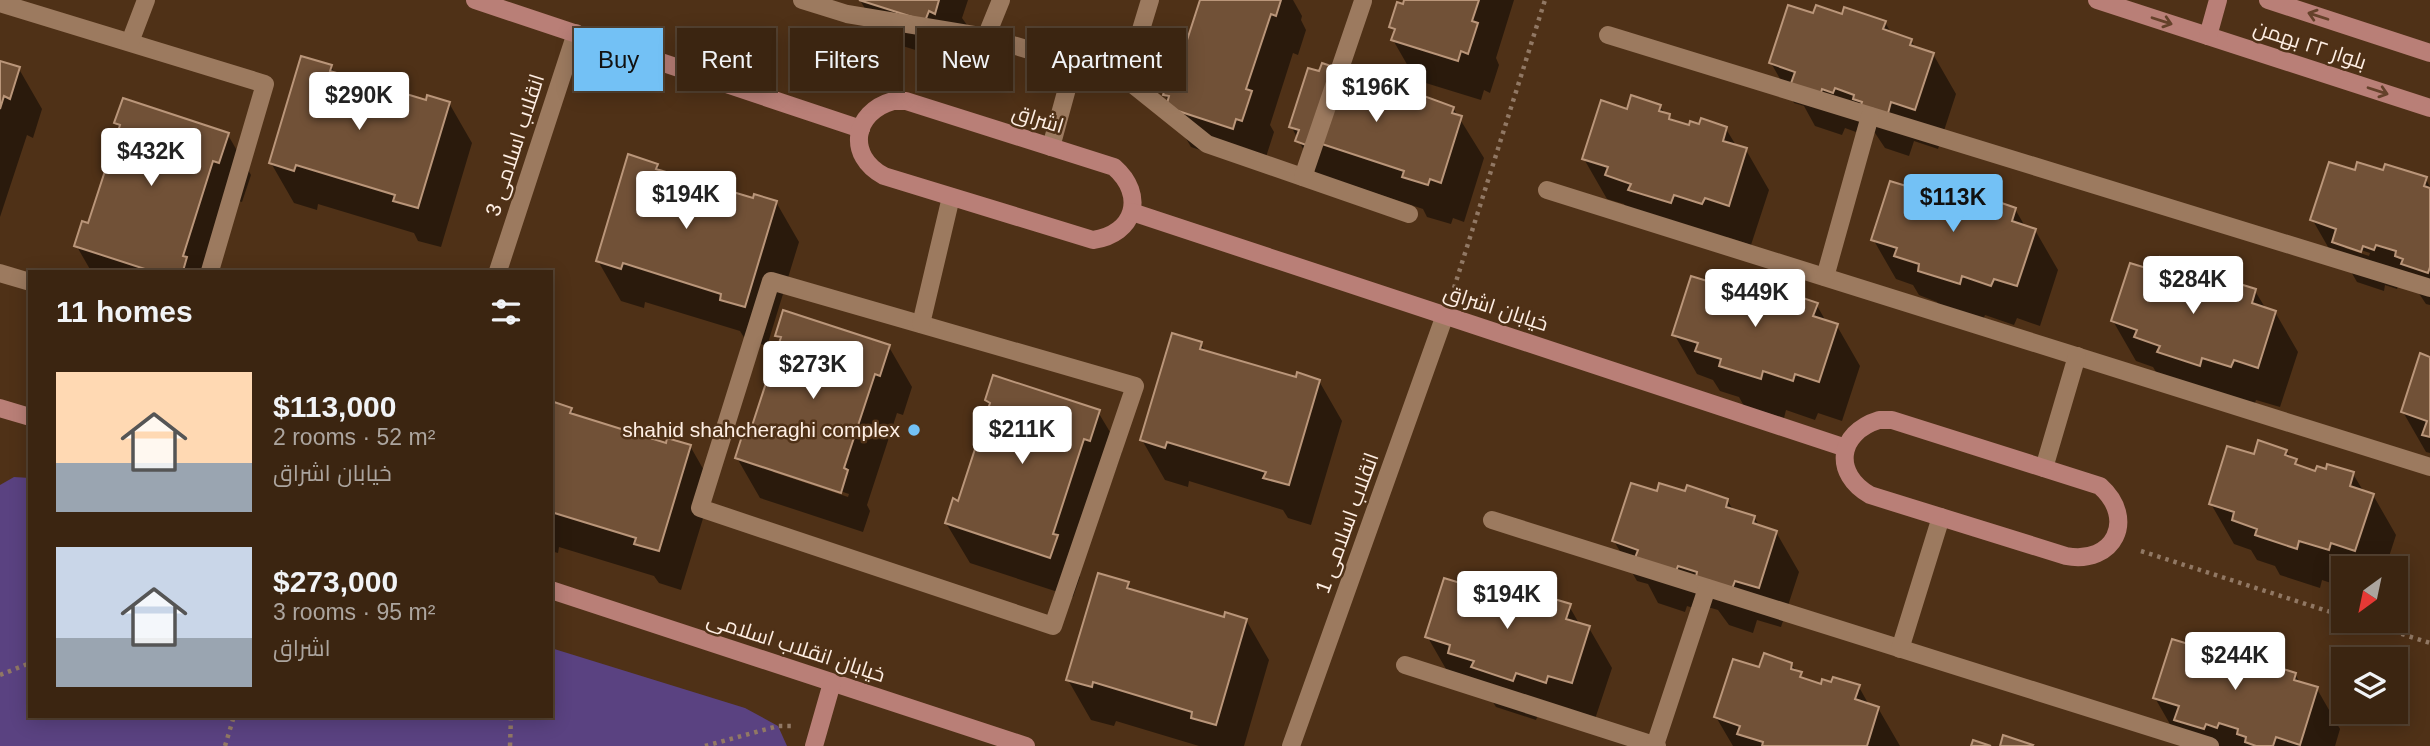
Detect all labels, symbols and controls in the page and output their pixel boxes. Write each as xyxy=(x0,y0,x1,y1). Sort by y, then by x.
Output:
one-way arrow xyxy=(2308,9,2330,22)
one-way arrow xyxy=(2150,15,2172,28)
street label: بلوار ۲۲ بهمن xyxy=(2250,15,2370,76)
chip: Buy xyxy=(574,28,663,91)
chip: Rent xyxy=(677,28,776,91)
chip: Filters xyxy=(790,28,903,91)
chip: New xyxy=(917,28,1013,91)
chip: Apartment xyxy=(1027,28,1186,91)
pin: $196K xyxy=(1327,64,1425,124)
street label: انقلاب اسلامی 3 xyxy=(481,71,550,219)
pin: $290K xyxy=(310,72,408,132)
text: $196K xyxy=(1342,74,1410,100)
text: $290K xyxy=(325,82,393,108)
one-way arrow xyxy=(2367,85,2389,98)
street label: اشراق xyxy=(1009,100,1067,139)
pin: $432K xyxy=(102,128,200,188)
text: $432K xyxy=(117,138,185,164)
pin: $194K xyxy=(637,172,735,231)
pin: $113K xyxy=(1904,174,2002,234)
text: $194K xyxy=(652,181,720,207)
text: $113K xyxy=(1920,184,1986,210)
pin: $284K xyxy=(2144,256,2242,316)
text: $284K xyxy=(2159,266,2227,292)
pin: $449K xyxy=(1706,270,1804,329)
text: $449K xyxy=(1721,279,1789,305)
street label: خیابان اشراق xyxy=(1440,280,1551,337)
icon: filters xyxy=(487,293,525,331)
text: 11 homes xyxy=(56,295,193,328)
pin: $273K xyxy=(764,342,862,401)
text: $273K xyxy=(779,351,847,377)
text: $113,000 xyxy=(273,390,396,423)
icon: home xyxy=(112,400,196,484)
pin: $211K xyxy=(973,406,1071,466)
text: $211K xyxy=(989,416,1055,442)
place label: shahid shahcheraghi complex xyxy=(622,418,900,441)
marker: shahid shahcheraghi complex xyxy=(906,422,922,438)
text: 2 rooms · 52 m² xyxy=(273,424,435,450)
street label: انقلاب اسلامی 1 xyxy=(1310,449,1385,597)
text: خیابان اشراق xyxy=(273,460,392,486)
north arrow xyxy=(2331,556,2408,634)
map controls xyxy=(2331,556,2408,724)
text: $273,000 xyxy=(273,565,398,598)
pin: $194K xyxy=(1458,572,1556,631)
icon: home xyxy=(112,575,196,659)
text: $194K xyxy=(1473,581,1541,607)
text: 3 rooms · 95 m² xyxy=(273,599,435,625)
street label: خیابان انقلاب اسلامی xyxy=(704,607,888,688)
pin: $244K xyxy=(2186,632,2284,692)
text: اشراق xyxy=(273,635,331,661)
text: $244K xyxy=(2201,642,2269,668)
button: layers xyxy=(2331,647,2408,724)

